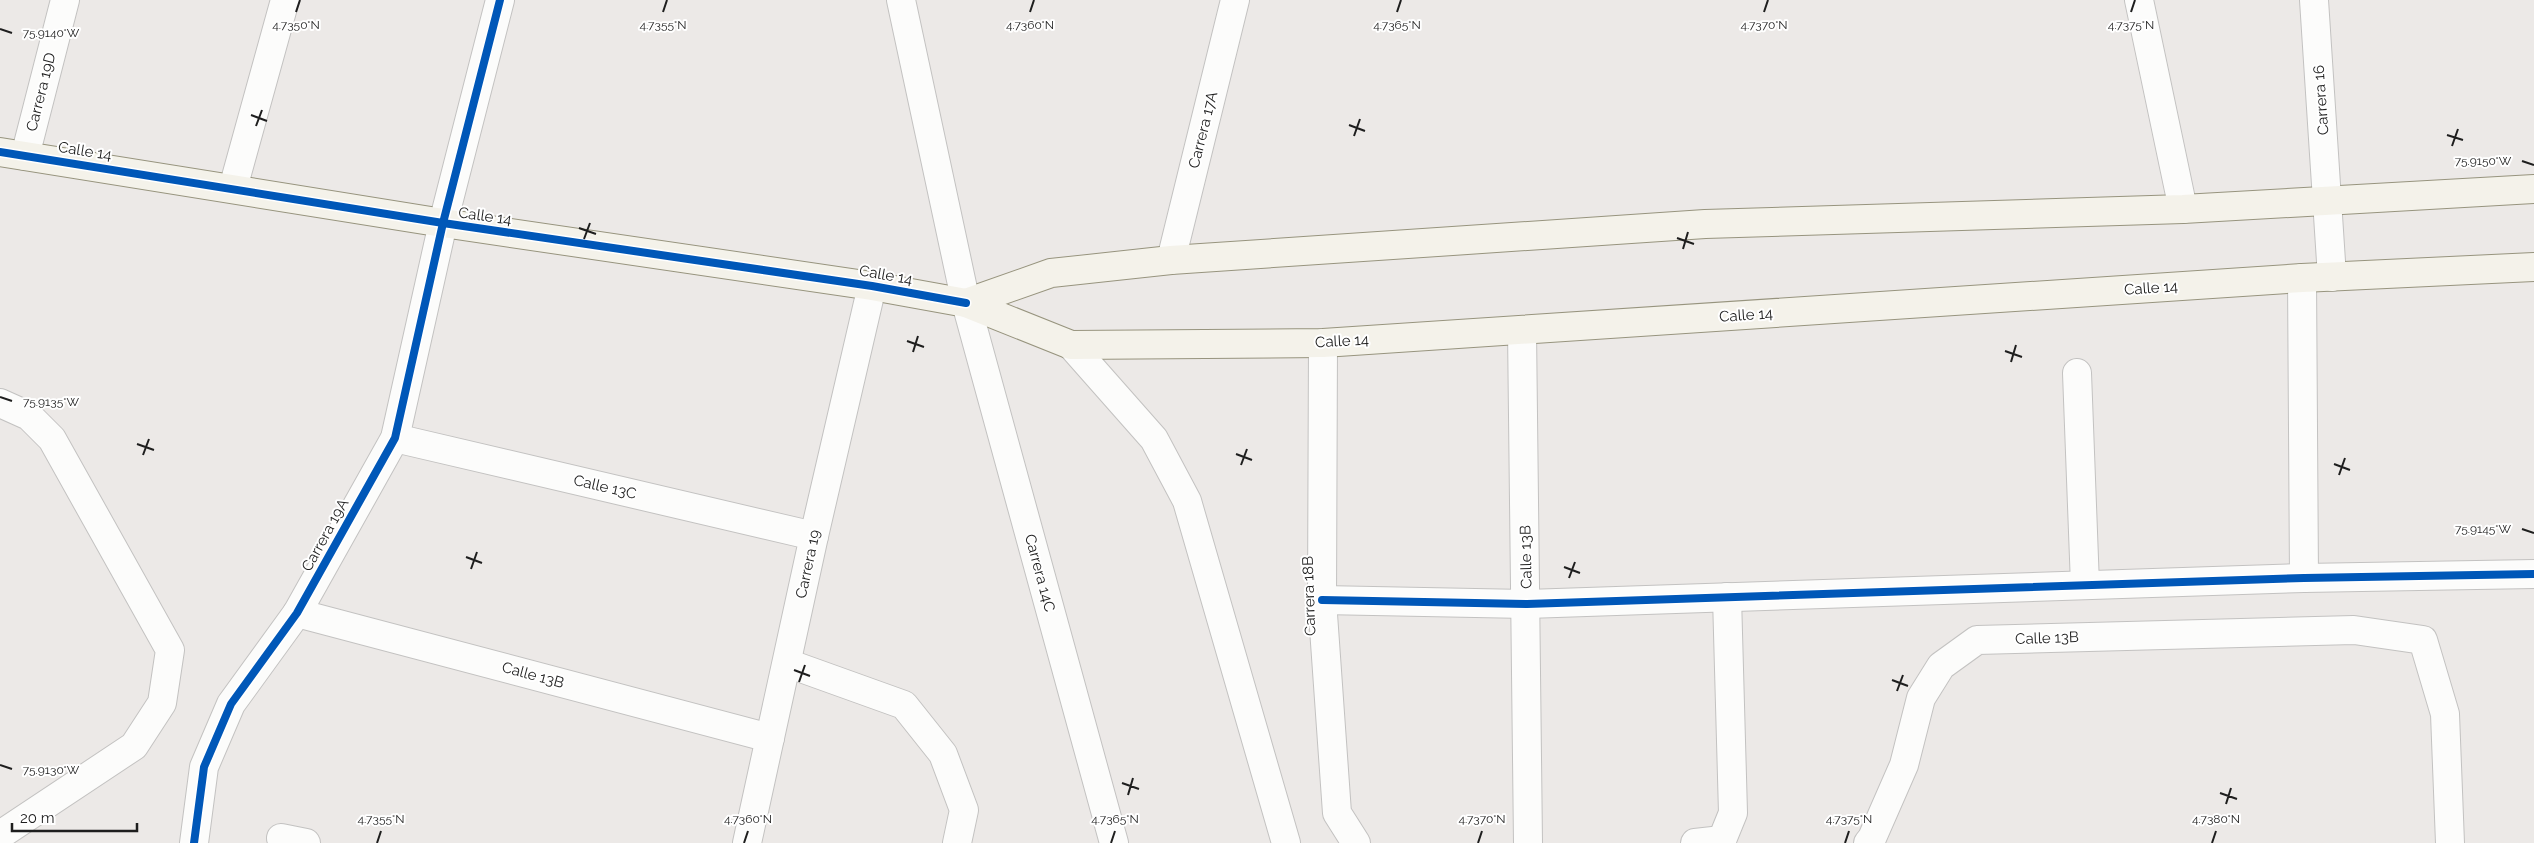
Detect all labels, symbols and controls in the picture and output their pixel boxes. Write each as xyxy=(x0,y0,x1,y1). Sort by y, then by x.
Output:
text: 4.7350°N xyxy=(272,18,320,32)
text: 4.7355°N xyxy=(640,18,686,32)
text: 4.7360°N xyxy=(1006,18,1054,32)
text: 4.7365°N xyxy=(1373,18,1421,32)
text: 4.7370°N xyxy=(1740,18,1788,32)
text: 4.7375°N xyxy=(2108,18,2154,32)
text: 75.9140°W xyxy=(23,26,80,40)
street label: Carrera 19D xyxy=(23,50,60,133)
street label: Carrera 16 xyxy=(2310,64,2332,136)
street label: Carrera 17A xyxy=(1185,90,1221,170)
street label: Calle 14 xyxy=(57,138,113,164)
text: 75.9150°W xyxy=(2455,154,2512,168)
street label: Calle 14 xyxy=(457,203,513,229)
street label: Calle 14 xyxy=(858,261,914,289)
street label: Calle 14 xyxy=(2124,277,2178,299)
street label: Calle 14 xyxy=(1719,304,1773,326)
street label: Calle 14 xyxy=(1315,331,1369,351)
text: 75.9135°W xyxy=(23,395,79,409)
street label: Calle 13C xyxy=(572,471,638,503)
street label: Carrera 19A xyxy=(298,496,352,574)
text: 75.9145°W xyxy=(2455,522,2511,536)
street label: Calle 13B xyxy=(1516,525,1536,589)
street label: Carrera 19 xyxy=(792,528,824,600)
street label: Carrera 14C xyxy=(1021,532,1059,614)
street label: Carrera 18B xyxy=(1299,556,1319,636)
street label: Calle 13B xyxy=(2015,628,2079,648)
street label: Calle 13B xyxy=(500,658,566,692)
text: 75.9130°W xyxy=(23,763,80,777)
scale bar xyxy=(12,800,138,832)
text: 20 m xyxy=(20,809,55,827)
text: 4.7355°N xyxy=(358,812,404,826)
text: 4.7360°N xyxy=(724,812,772,826)
text: 4.7365°N xyxy=(1091,812,1139,826)
text: 4.7370°N xyxy=(1458,812,1506,826)
text: 4.7375°N xyxy=(1826,812,1872,826)
text: 4.7380°N xyxy=(2192,812,2240,826)

